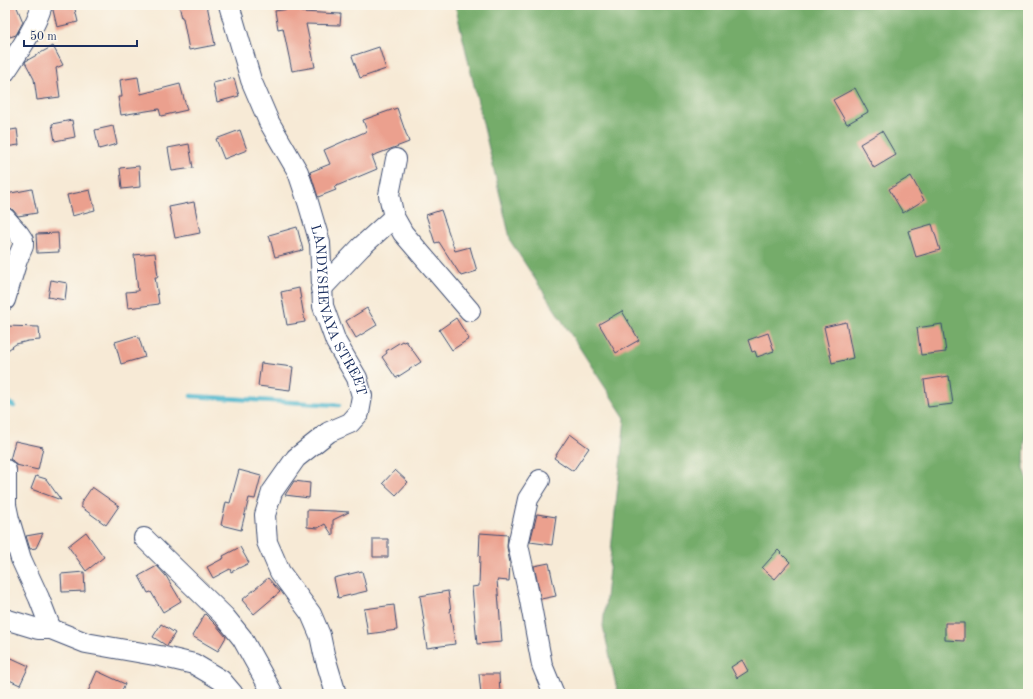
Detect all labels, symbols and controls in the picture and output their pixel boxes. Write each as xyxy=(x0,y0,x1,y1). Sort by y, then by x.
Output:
scale bar xyxy=(24,22,137,48)
text: 50 m xyxy=(30,30,57,43)
street label: LANDYSHEVAYA STREET xyxy=(308,223,369,397)

